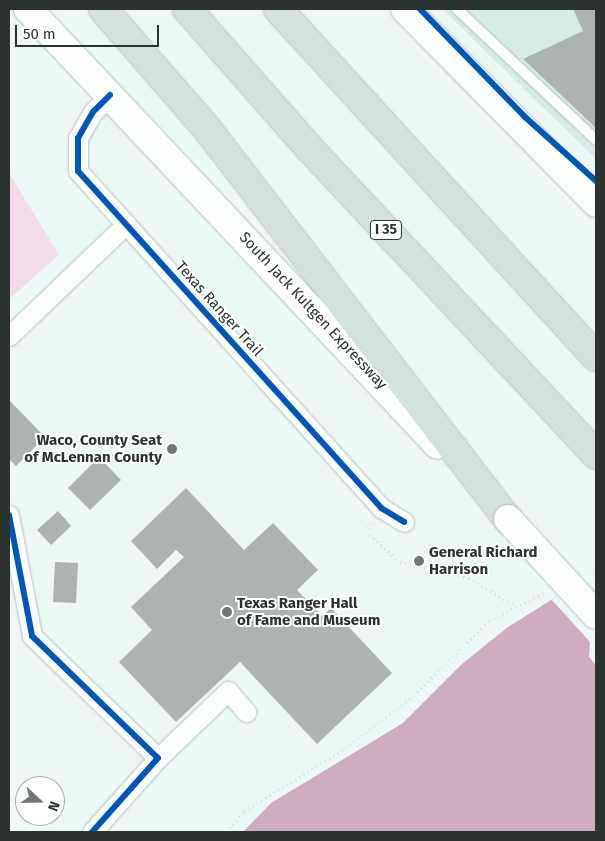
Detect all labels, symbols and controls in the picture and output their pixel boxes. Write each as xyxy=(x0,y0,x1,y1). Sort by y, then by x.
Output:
scale bar xyxy=(18,15,161,47)
text: 50 m xyxy=(23,25,56,43)
road number: I 35 xyxy=(370,218,402,242)
street label: South Jack Kultgen Expressway xyxy=(235,229,391,393)
street label: Texas Ranger Trail xyxy=(172,258,266,360)
place label: Waco, County Seat of McLennan County xyxy=(24,431,162,466)
marker: Waco, County Seat of McLennan County xyxy=(166,443,178,455)
place label: General Richard Harrison xyxy=(429,543,538,578)
marker: General Richard Harrison xyxy=(413,555,425,567)
place label: Texas Ranger Hall of Fame and Museum xyxy=(237,594,380,629)
marker: Texas Ranger Hall of Fame and Museum xyxy=(221,606,233,618)
north arrow xyxy=(15,776,65,826)
text: N xyxy=(44,799,63,814)

